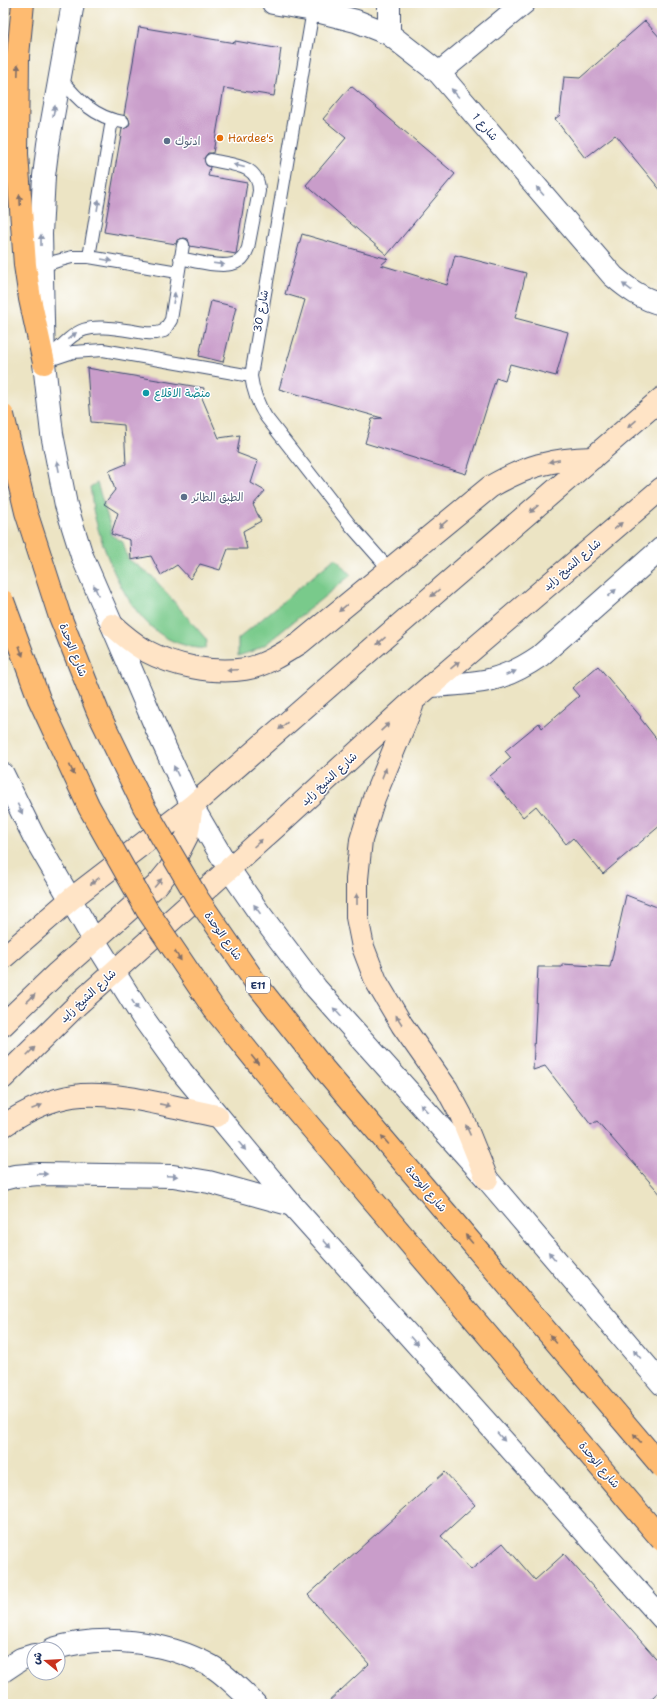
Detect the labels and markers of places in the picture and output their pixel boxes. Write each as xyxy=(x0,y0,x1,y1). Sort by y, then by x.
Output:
place label: Hardee's xyxy=(228,131,274,146)
marker: Hardee's xyxy=(215,133,225,143)
place label: ادنوك xyxy=(175,134,200,149)
marker: ادنوك xyxy=(162,136,172,146)
place label: منصّة الاقلاع xyxy=(154,386,210,402)
marker: منصّة الاقلاع xyxy=(141,388,151,398)
place label: الطبق الطائر xyxy=(191,490,243,505)
marker: الطبق الطائر xyxy=(179,492,189,502)

